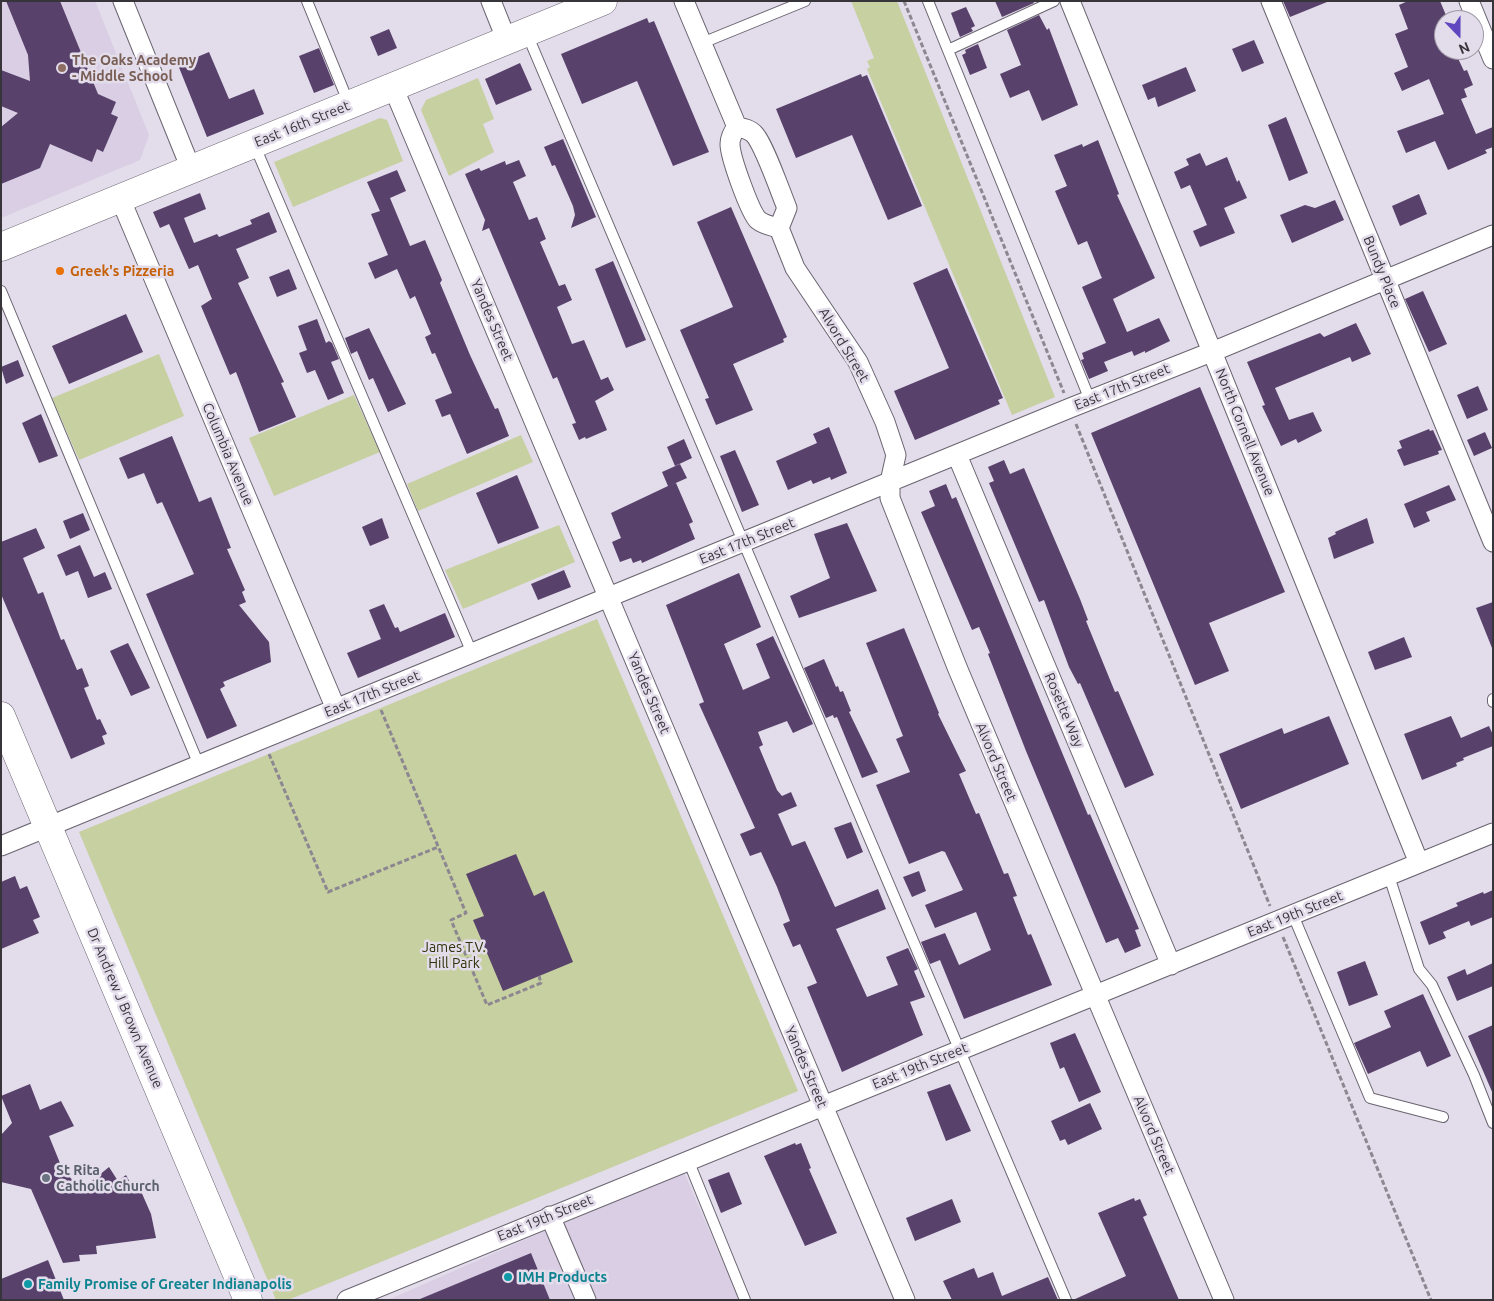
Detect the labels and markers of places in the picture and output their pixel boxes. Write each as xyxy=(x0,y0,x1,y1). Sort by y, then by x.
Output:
place label: The Oaks Academy - Middle School xyxy=(72,52,196,84)
marker: The Oaks Academy - Middle School xyxy=(56,62,68,74)
place label: Greek's Pizzeria xyxy=(70,263,174,279)
marker: Greek's Pizzeria xyxy=(54,265,66,277)
place label: St Rita Catholic Church xyxy=(56,1162,160,1194)
marker: St Rita Catholic Church xyxy=(40,1172,52,1184)
place label: IMH Products xyxy=(518,1269,607,1285)
marker: IMH Products xyxy=(502,1271,514,1283)
place label: Family Promise of Greater Indianapolis xyxy=(38,1276,292,1292)
marker: Family Promise of Greater Indianapolis xyxy=(22,1278,34,1290)

